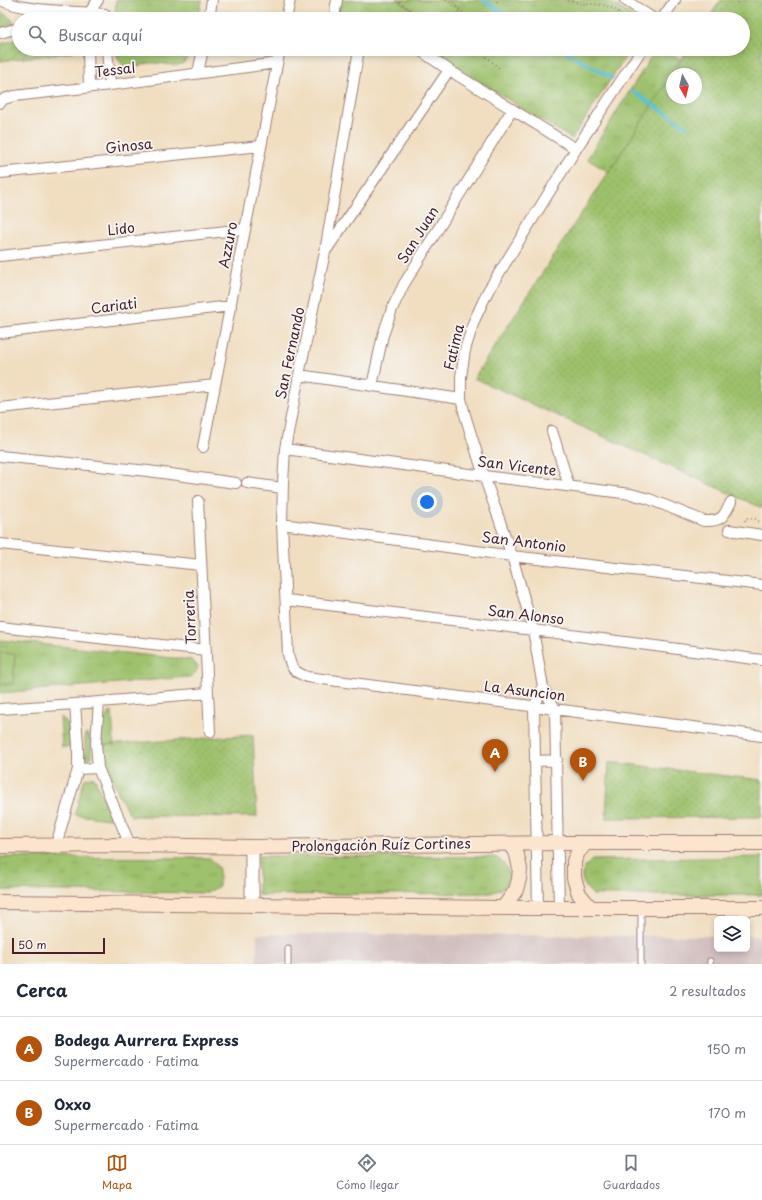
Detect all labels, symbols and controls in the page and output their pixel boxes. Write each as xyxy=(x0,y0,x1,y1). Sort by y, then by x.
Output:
search box xyxy=(12,12,750,56)
icon: search xyxy=(26,23,48,45)
text: Buscar aquí xyxy=(58,23,142,46)
street label: Tessal xyxy=(93,57,137,82)
north arrow xyxy=(666,68,702,104)
street label: Ginosa xyxy=(104,133,154,158)
street label: San Juan xyxy=(392,202,443,267)
street label: Lido xyxy=(106,217,136,240)
street label: Azzuro xyxy=(213,220,242,270)
street label: Cariati xyxy=(89,292,138,319)
street label: San Fernando xyxy=(269,305,310,401)
street label: Fatima xyxy=(438,322,469,372)
street label: San Vicente xyxy=(476,450,558,481)
your location xyxy=(417,492,437,512)
street label: San Antonio xyxy=(481,526,568,557)
street label: Torreria xyxy=(178,589,201,645)
street label: San Alonso xyxy=(487,599,566,630)
street label: La Asuncion xyxy=(483,675,567,706)
pin: A xyxy=(482,739,508,772)
pin: B xyxy=(570,748,596,781)
street label: Prolongación Ruíz Cortines xyxy=(291,832,471,857)
map controls xyxy=(714,916,750,952)
button: layers xyxy=(714,916,750,952)
scale bar xyxy=(12,936,105,955)
text: 50 m xyxy=(18,936,47,953)
text: Cerca xyxy=(16,977,67,1003)
text: 2 resultados xyxy=(669,981,746,1000)
text: Bodega Aurrera Express xyxy=(54,1028,238,1051)
text: A xyxy=(24,1039,34,1058)
text: 150 m xyxy=(707,1039,746,1058)
text: Supermercado · Fatima xyxy=(54,1051,199,1070)
text: Oxxo xyxy=(54,1092,91,1115)
text: B xyxy=(25,1103,33,1122)
text: 170 m xyxy=(708,1103,746,1122)
text: Supermercado · Fatima xyxy=(54,1115,199,1134)
tab: Mapa xyxy=(102,1152,132,1193)
tab: Cómo llegar xyxy=(336,1152,399,1193)
tab: Guardados xyxy=(603,1152,660,1193)

